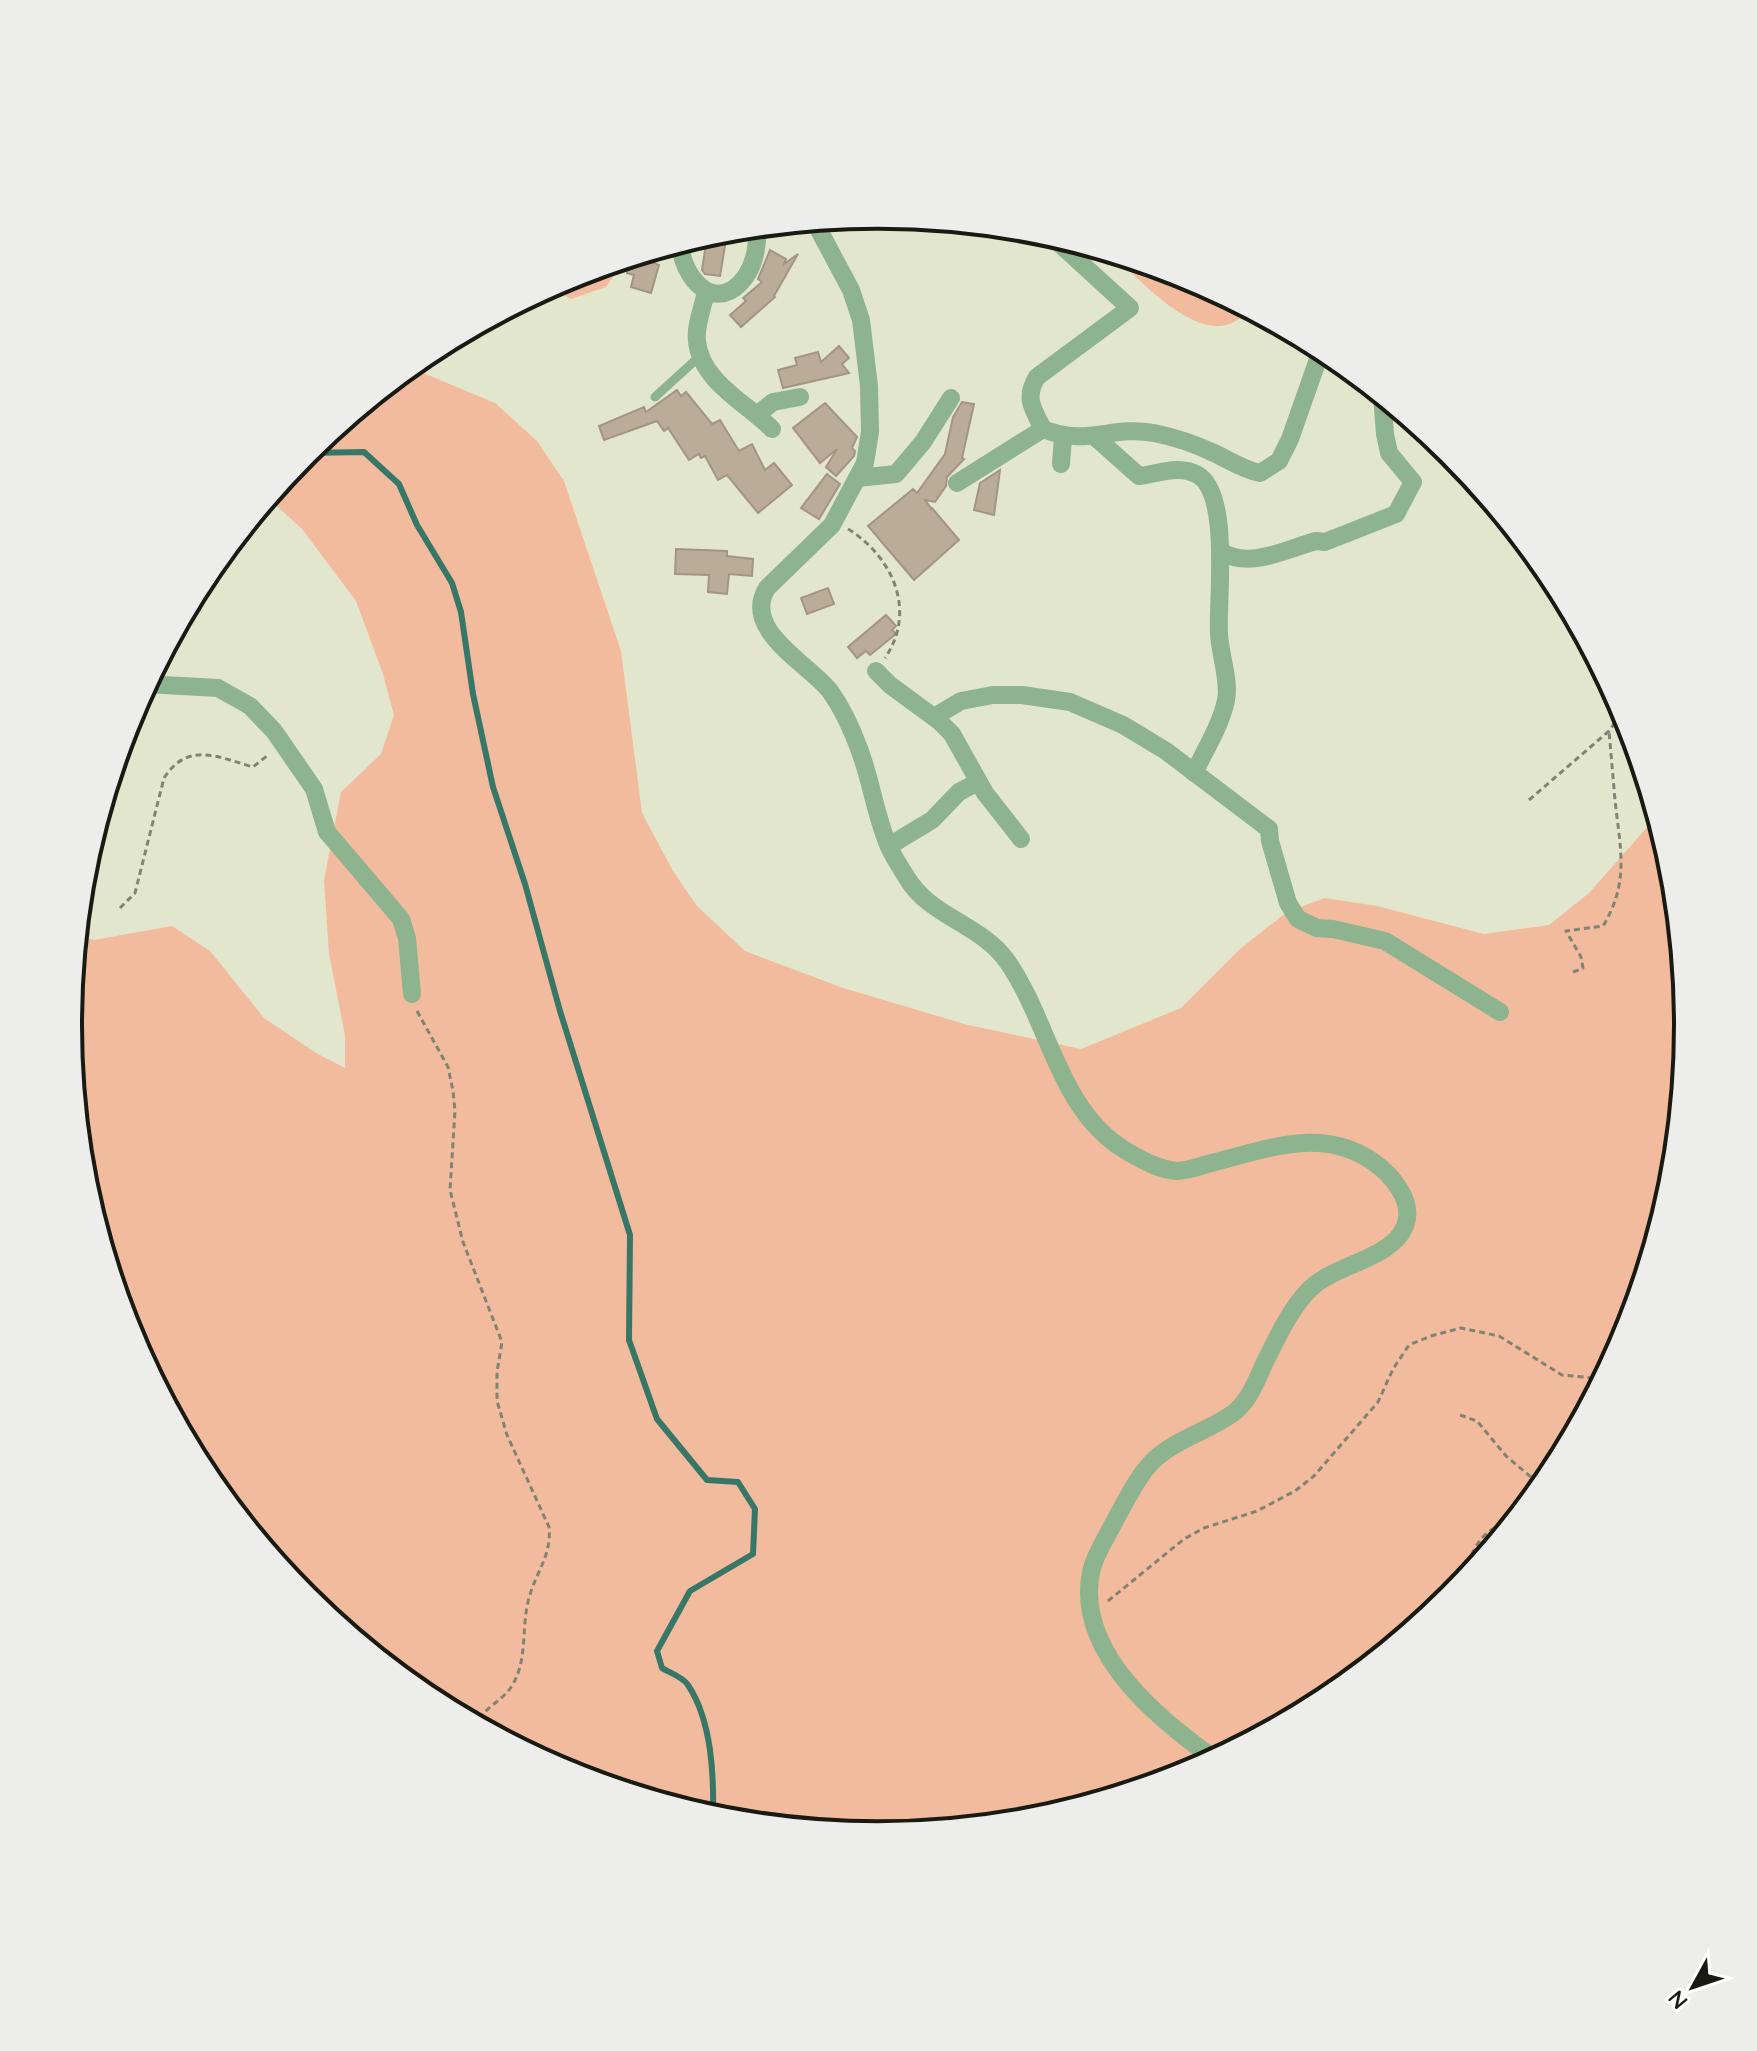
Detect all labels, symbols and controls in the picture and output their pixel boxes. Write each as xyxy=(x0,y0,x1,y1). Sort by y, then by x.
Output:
north arrow xyxy=(1653,1947,1733,2027)
text: N xyxy=(1662,1985,1694,2015)

